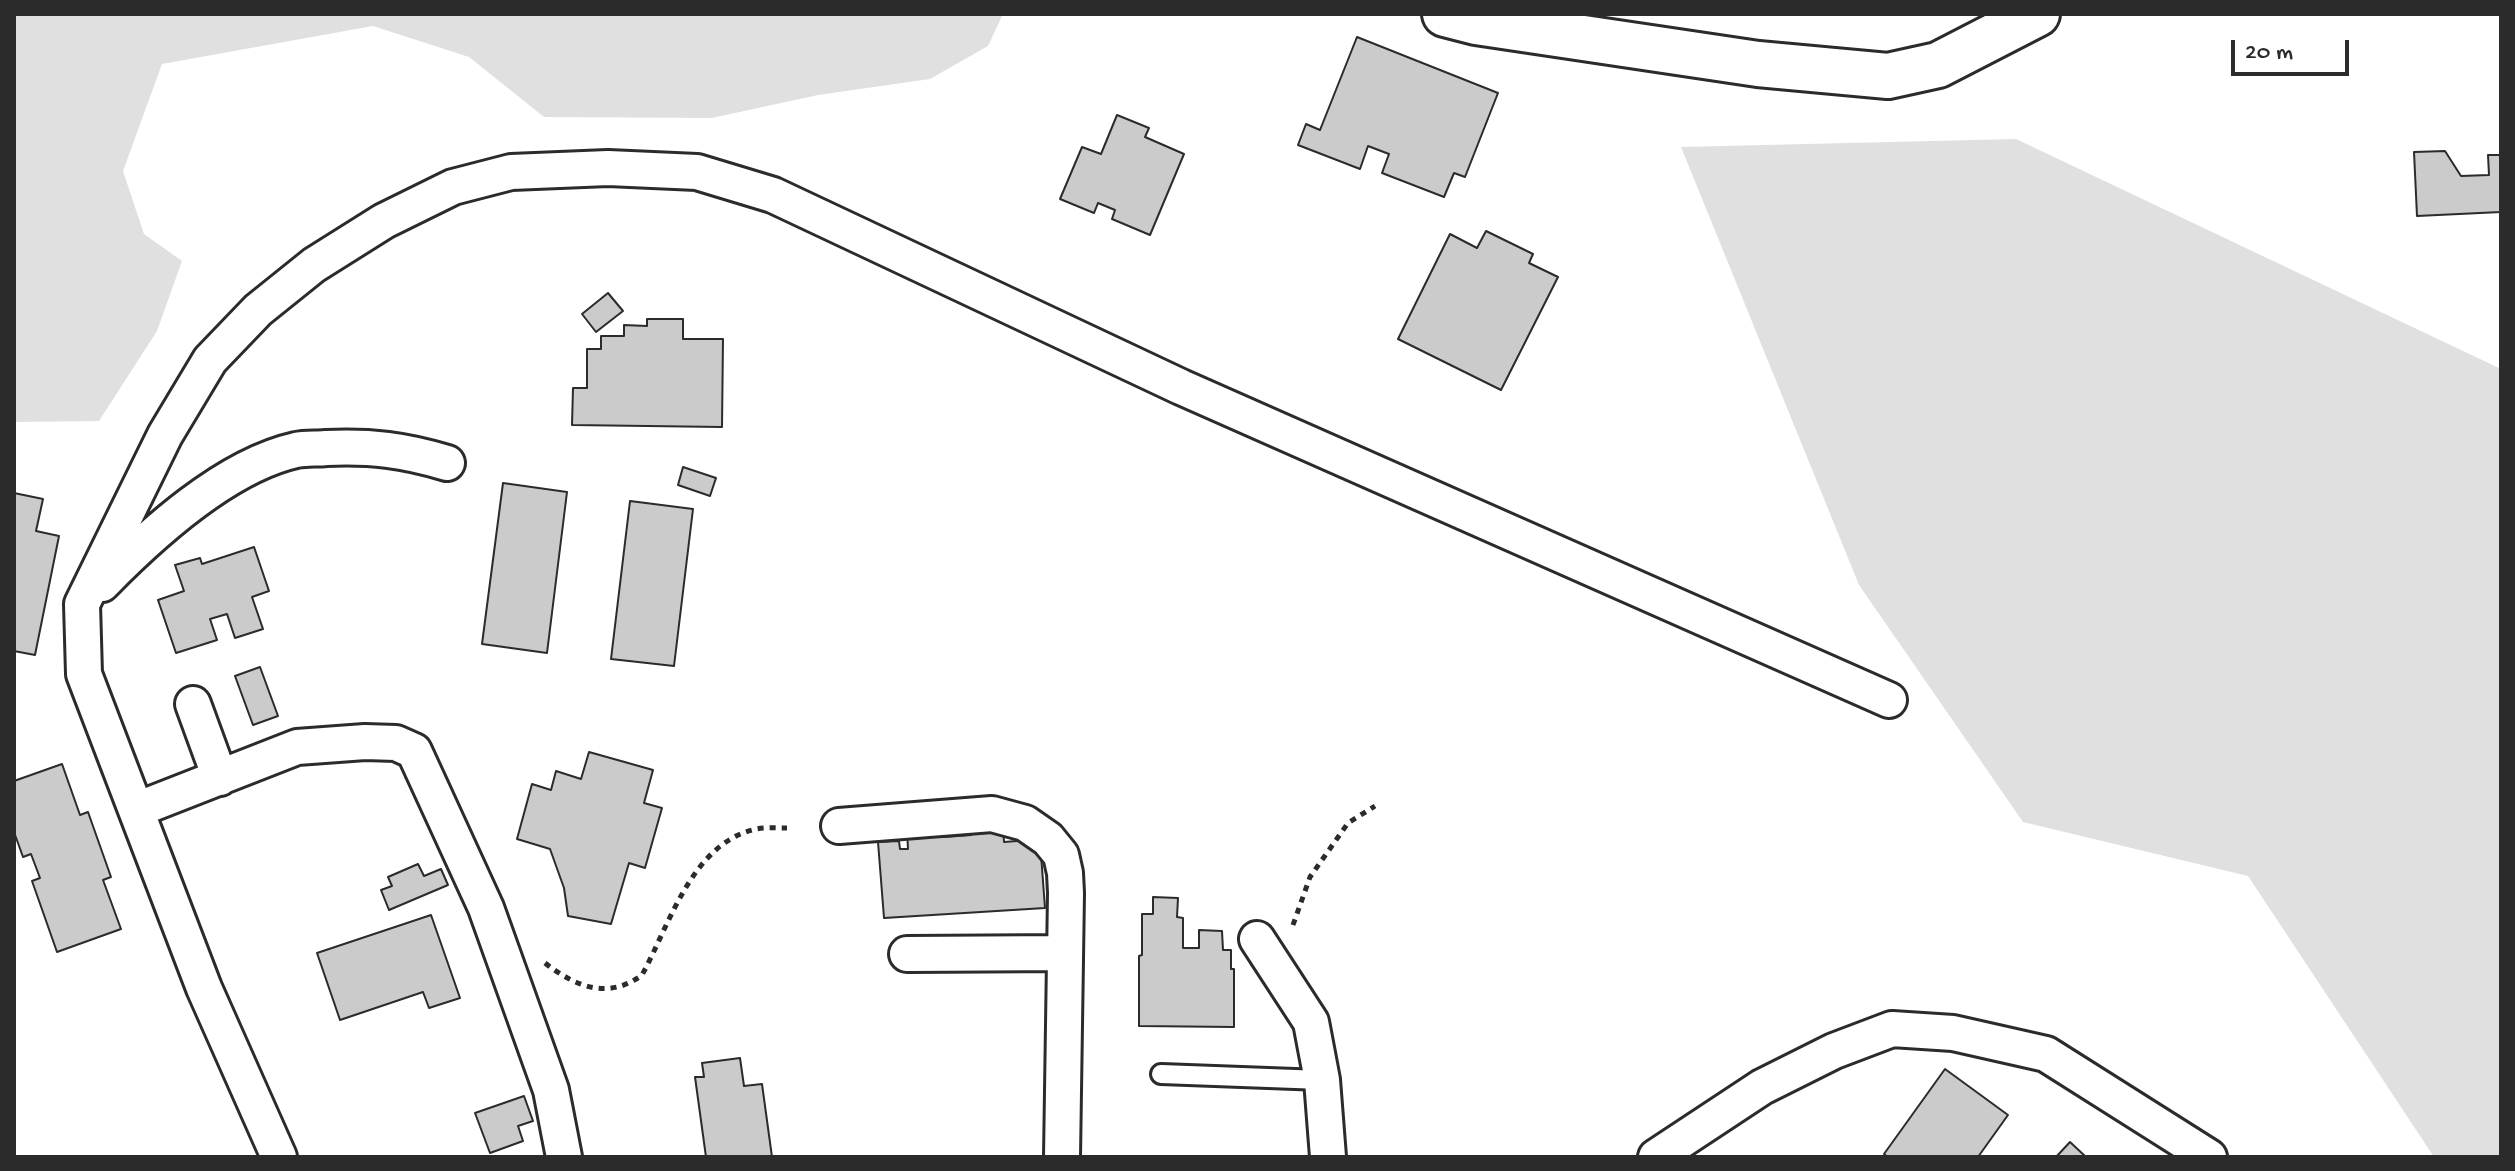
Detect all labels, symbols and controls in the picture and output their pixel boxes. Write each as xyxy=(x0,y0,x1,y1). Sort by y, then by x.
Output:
scale bar xyxy=(2235,24,2353,74)
text: 20 m xyxy=(2245,39,2293,68)

